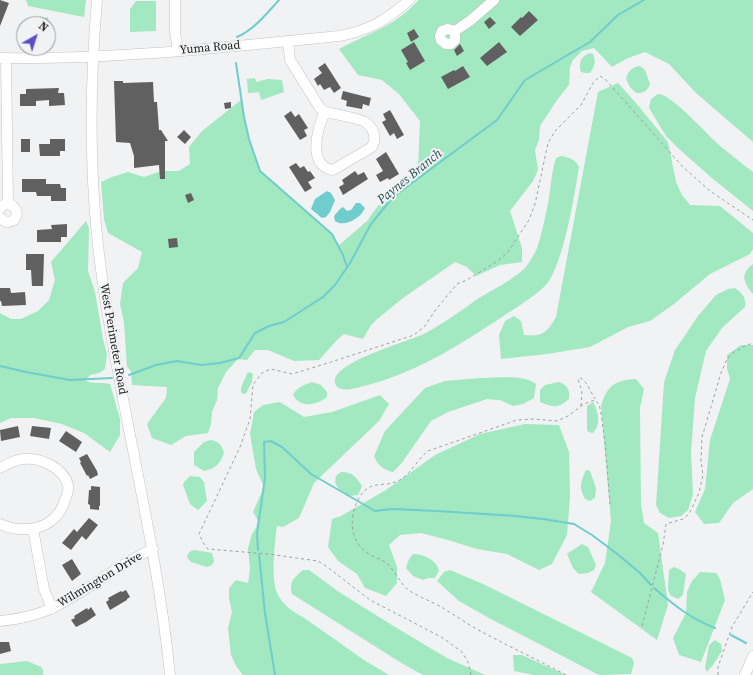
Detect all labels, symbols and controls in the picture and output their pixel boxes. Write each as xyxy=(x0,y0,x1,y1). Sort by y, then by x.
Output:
north arrow xyxy=(16,16,56,56)
text: N xyxy=(35,19,51,35)
street label: Yuma Road xyxy=(179,38,241,58)
water label: Paynes Branch xyxy=(375,146,445,208)
street label: West Perimeter Road xyxy=(96,282,130,396)
street label: Wilmington Drive xyxy=(55,549,145,611)

